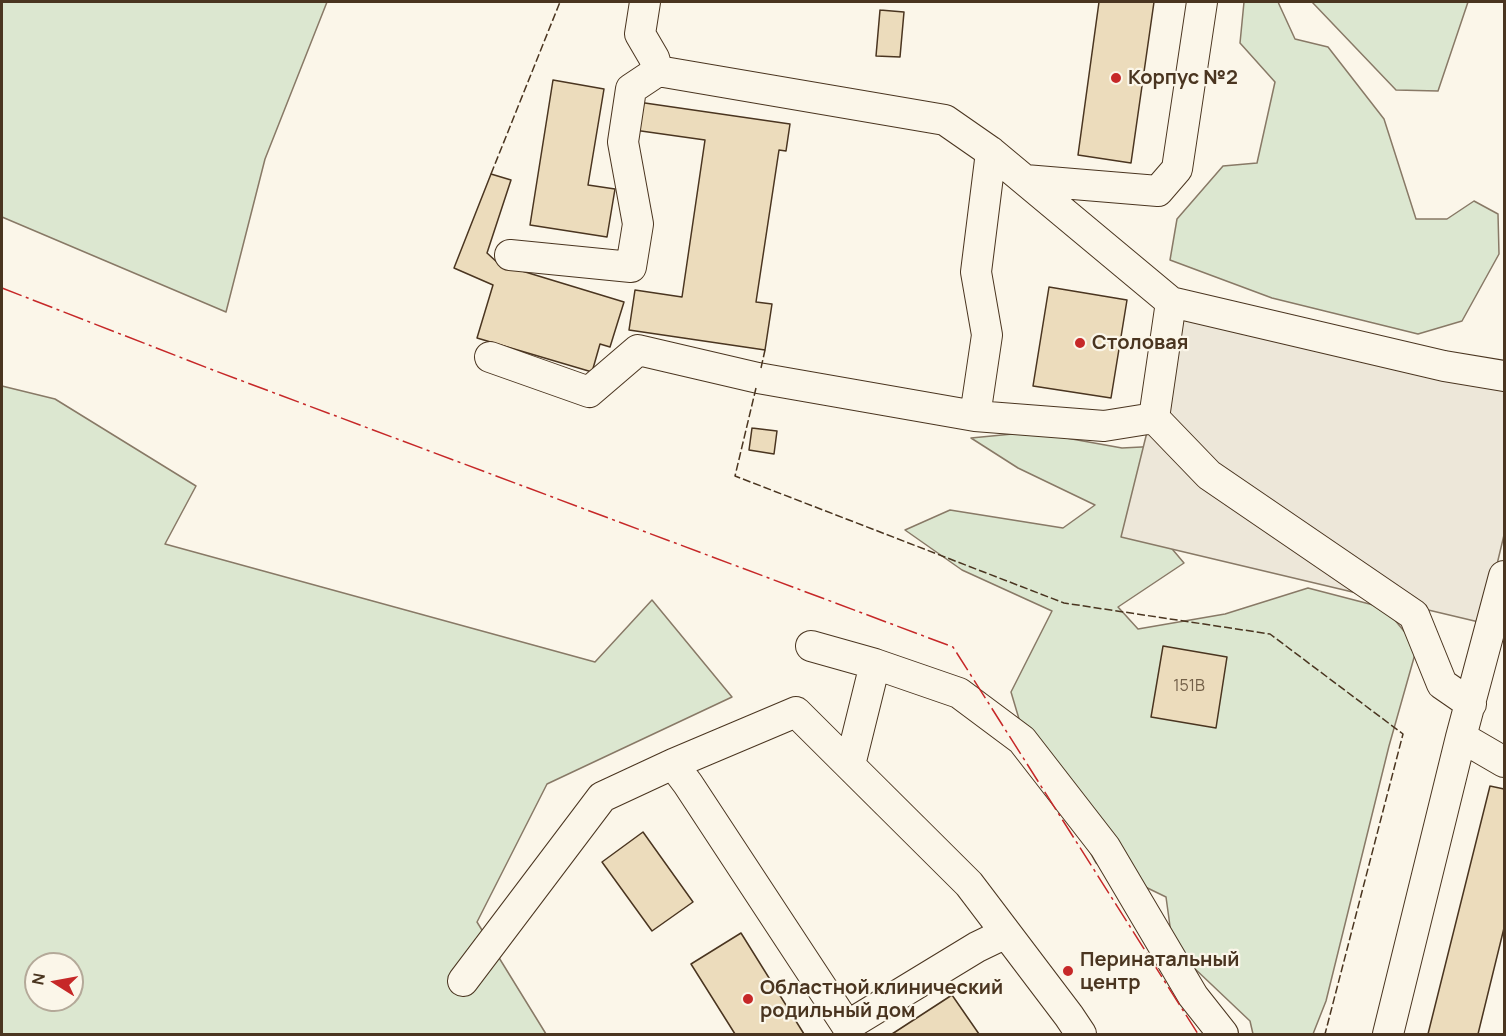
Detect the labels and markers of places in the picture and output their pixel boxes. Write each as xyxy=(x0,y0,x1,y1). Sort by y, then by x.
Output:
place label: Корпус №2 xyxy=(1128,66,1238,90)
marker: Корпус №2 xyxy=(1109,71,1123,85)
place label: Столовая xyxy=(1092,331,1188,355)
marker: Столовая xyxy=(1073,336,1087,350)
place label: Перинатальный центр xyxy=(1080,948,1239,995)
marker: Перинатальный центр xyxy=(1061,964,1075,978)
place label: Областной клинический родильный дом xyxy=(760,976,1003,1023)
marker: Областной клинический родильный дом xyxy=(741,992,755,1006)

